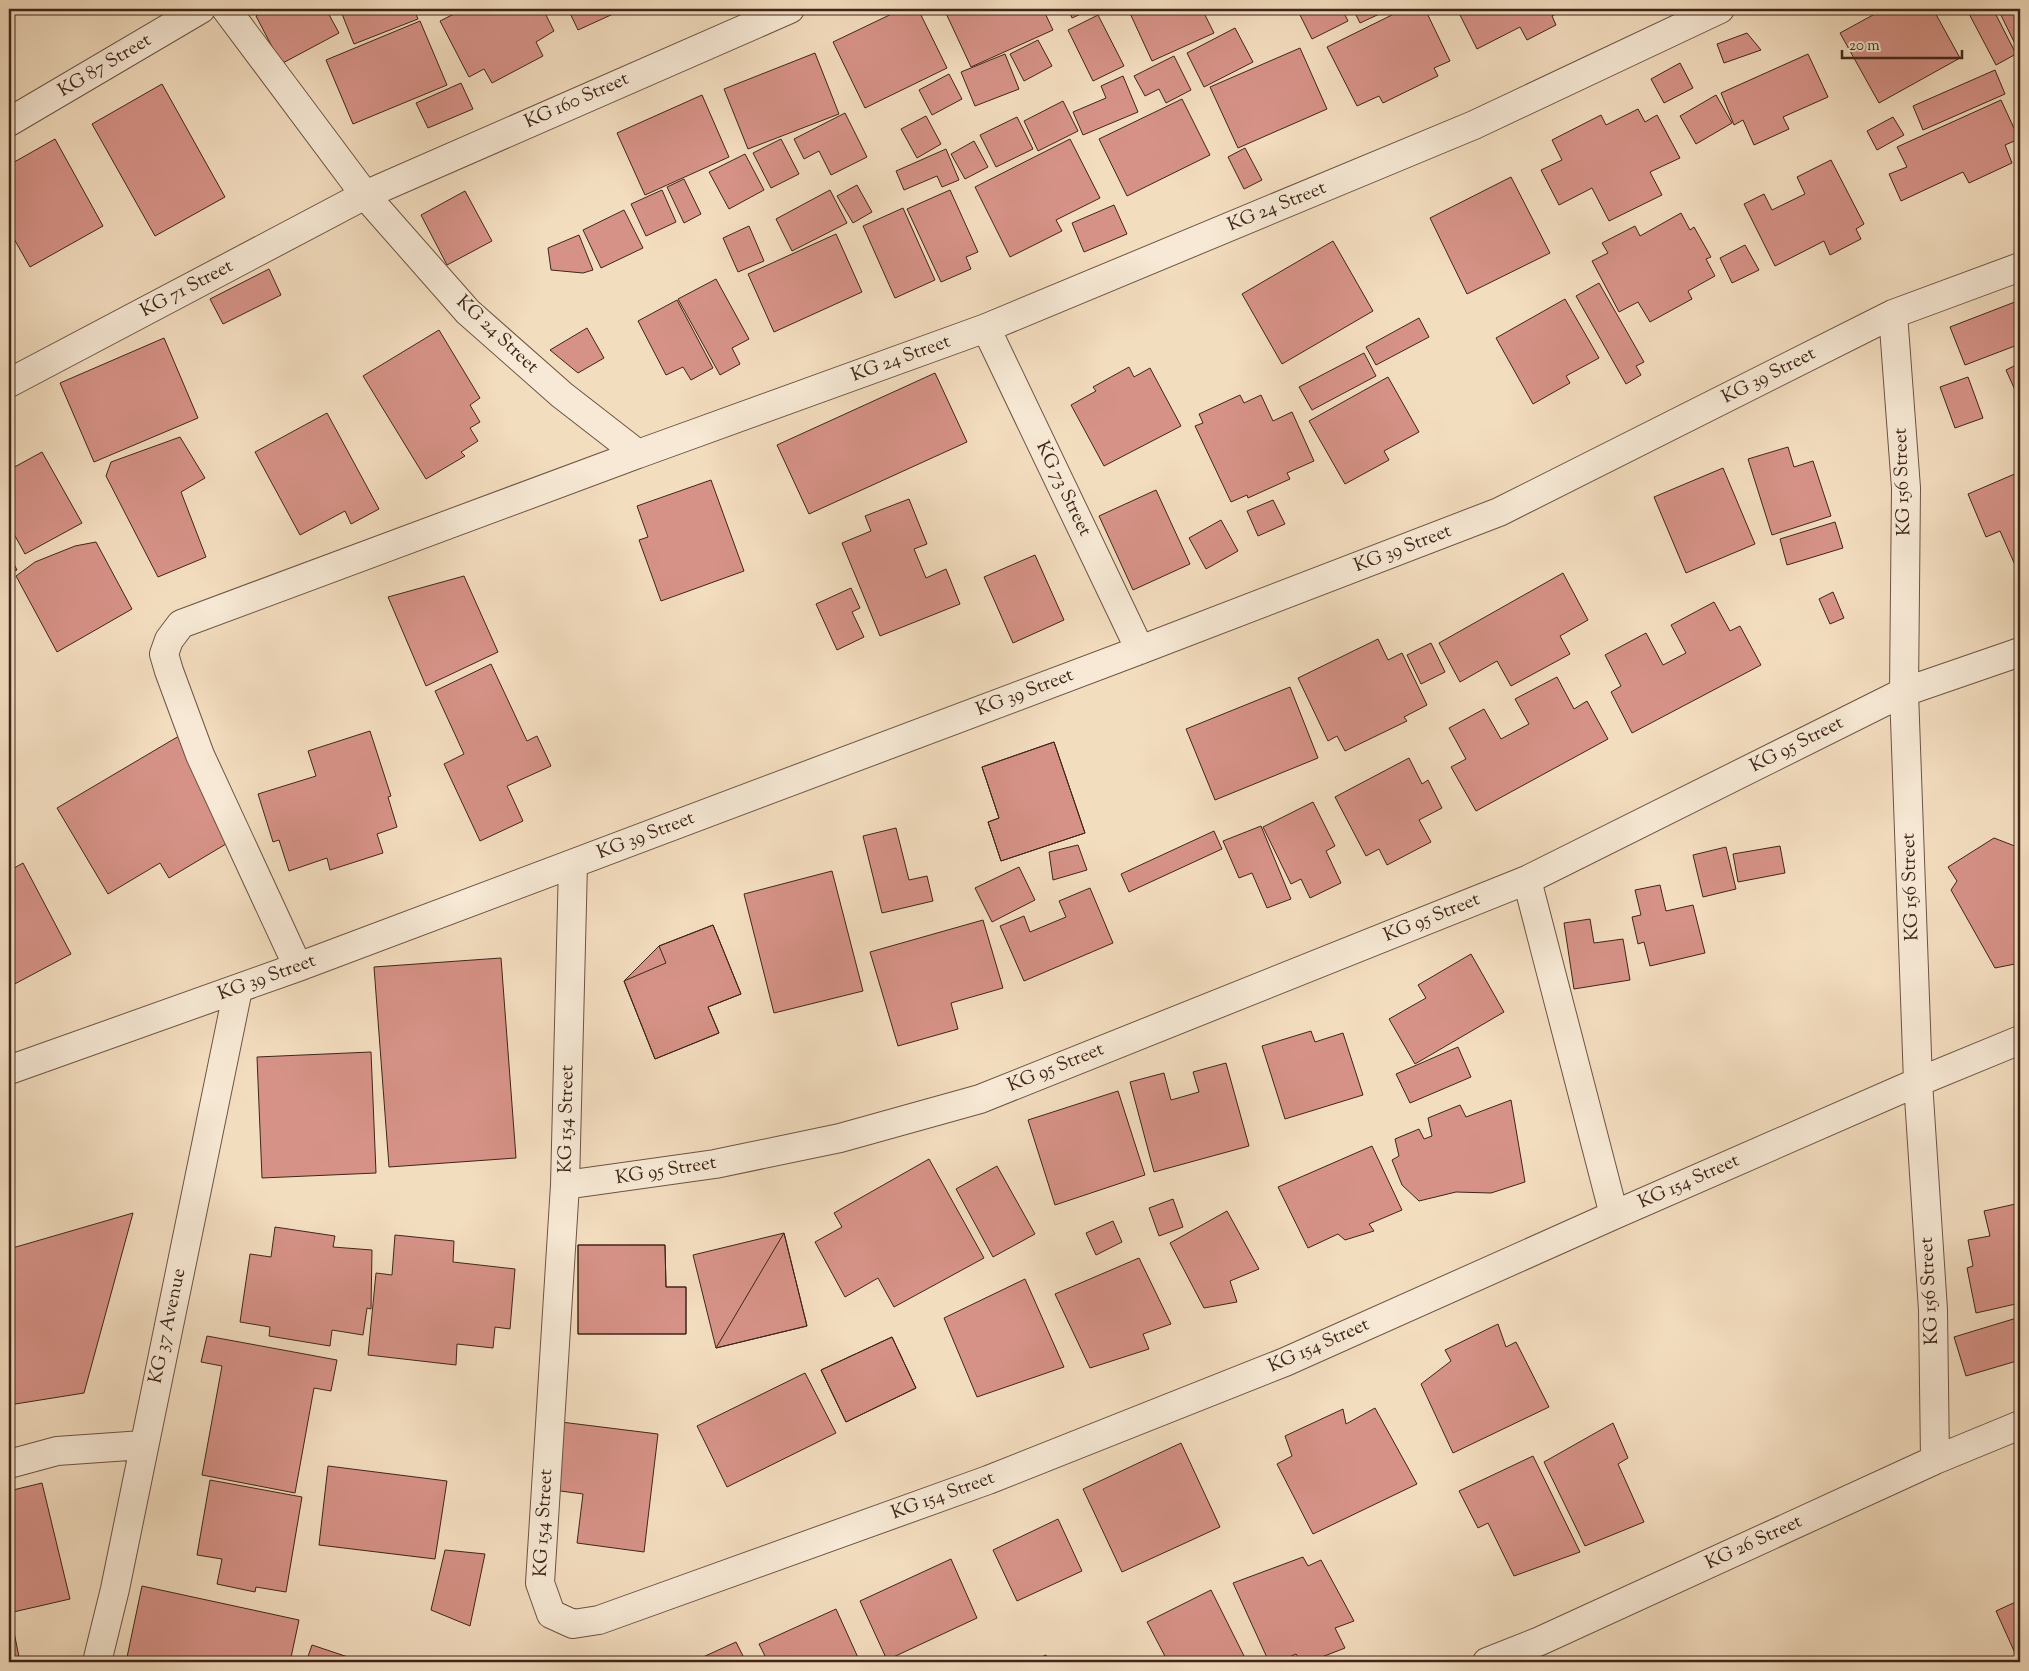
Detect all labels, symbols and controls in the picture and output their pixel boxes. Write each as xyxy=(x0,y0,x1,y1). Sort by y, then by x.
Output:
street label: KG 87 Street xyxy=(53,27,157,105)
scale bar xyxy=(1842,28,1962,60)
text: 20 m xyxy=(1849,36,1880,57)
street label: KG 160 Street xyxy=(521,66,634,136)
street label: KG 24 Street xyxy=(1224,175,1331,239)
street label: KG 71 Street xyxy=(136,253,239,325)
street label: KG 24 Street xyxy=(450,290,545,381)
street label: KG 24 Street xyxy=(847,328,955,389)
street label: KG 39 Street xyxy=(1717,341,1821,411)
street label: KG 156 Street xyxy=(1888,427,1918,536)
street label: KG 73 Street xyxy=(1028,437,1098,542)
street label: KG 39 Street xyxy=(1350,518,1456,580)
street label: KG 39 Street xyxy=(972,662,1078,724)
street label: KG 95 Street xyxy=(1746,710,1849,780)
street label: KG 39 Street xyxy=(593,805,699,867)
street label: KG 156 Street xyxy=(1896,832,1926,941)
street label: KG 95 Street xyxy=(1380,886,1485,950)
street label: KG 39 Street xyxy=(214,948,320,1008)
street label: KG 95 Street xyxy=(1004,1036,1109,1100)
street label: KG 154 Street xyxy=(553,1064,581,1173)
street label: KG 154 Street xyxy=(1634,1147,1744,1216)
street label: KG 95 Street xyxy=(614,1150,719,1192)
street label: KG 156 Street xyxy=(1914,1236,1946,1346)
street label: KG 37 Avenue xyxy=(143,1266,193,1386)
street label: KG 154 Street xyxy=(1264,1311,1374,1380)
street label: KG 154 Street xyxy=(888,1465,999,1527)
street label: KG 154 Street xyxy=(528,1468,560,1578)
street label: KG 26 Street xyxy=(1701,1509,1807,1577)

